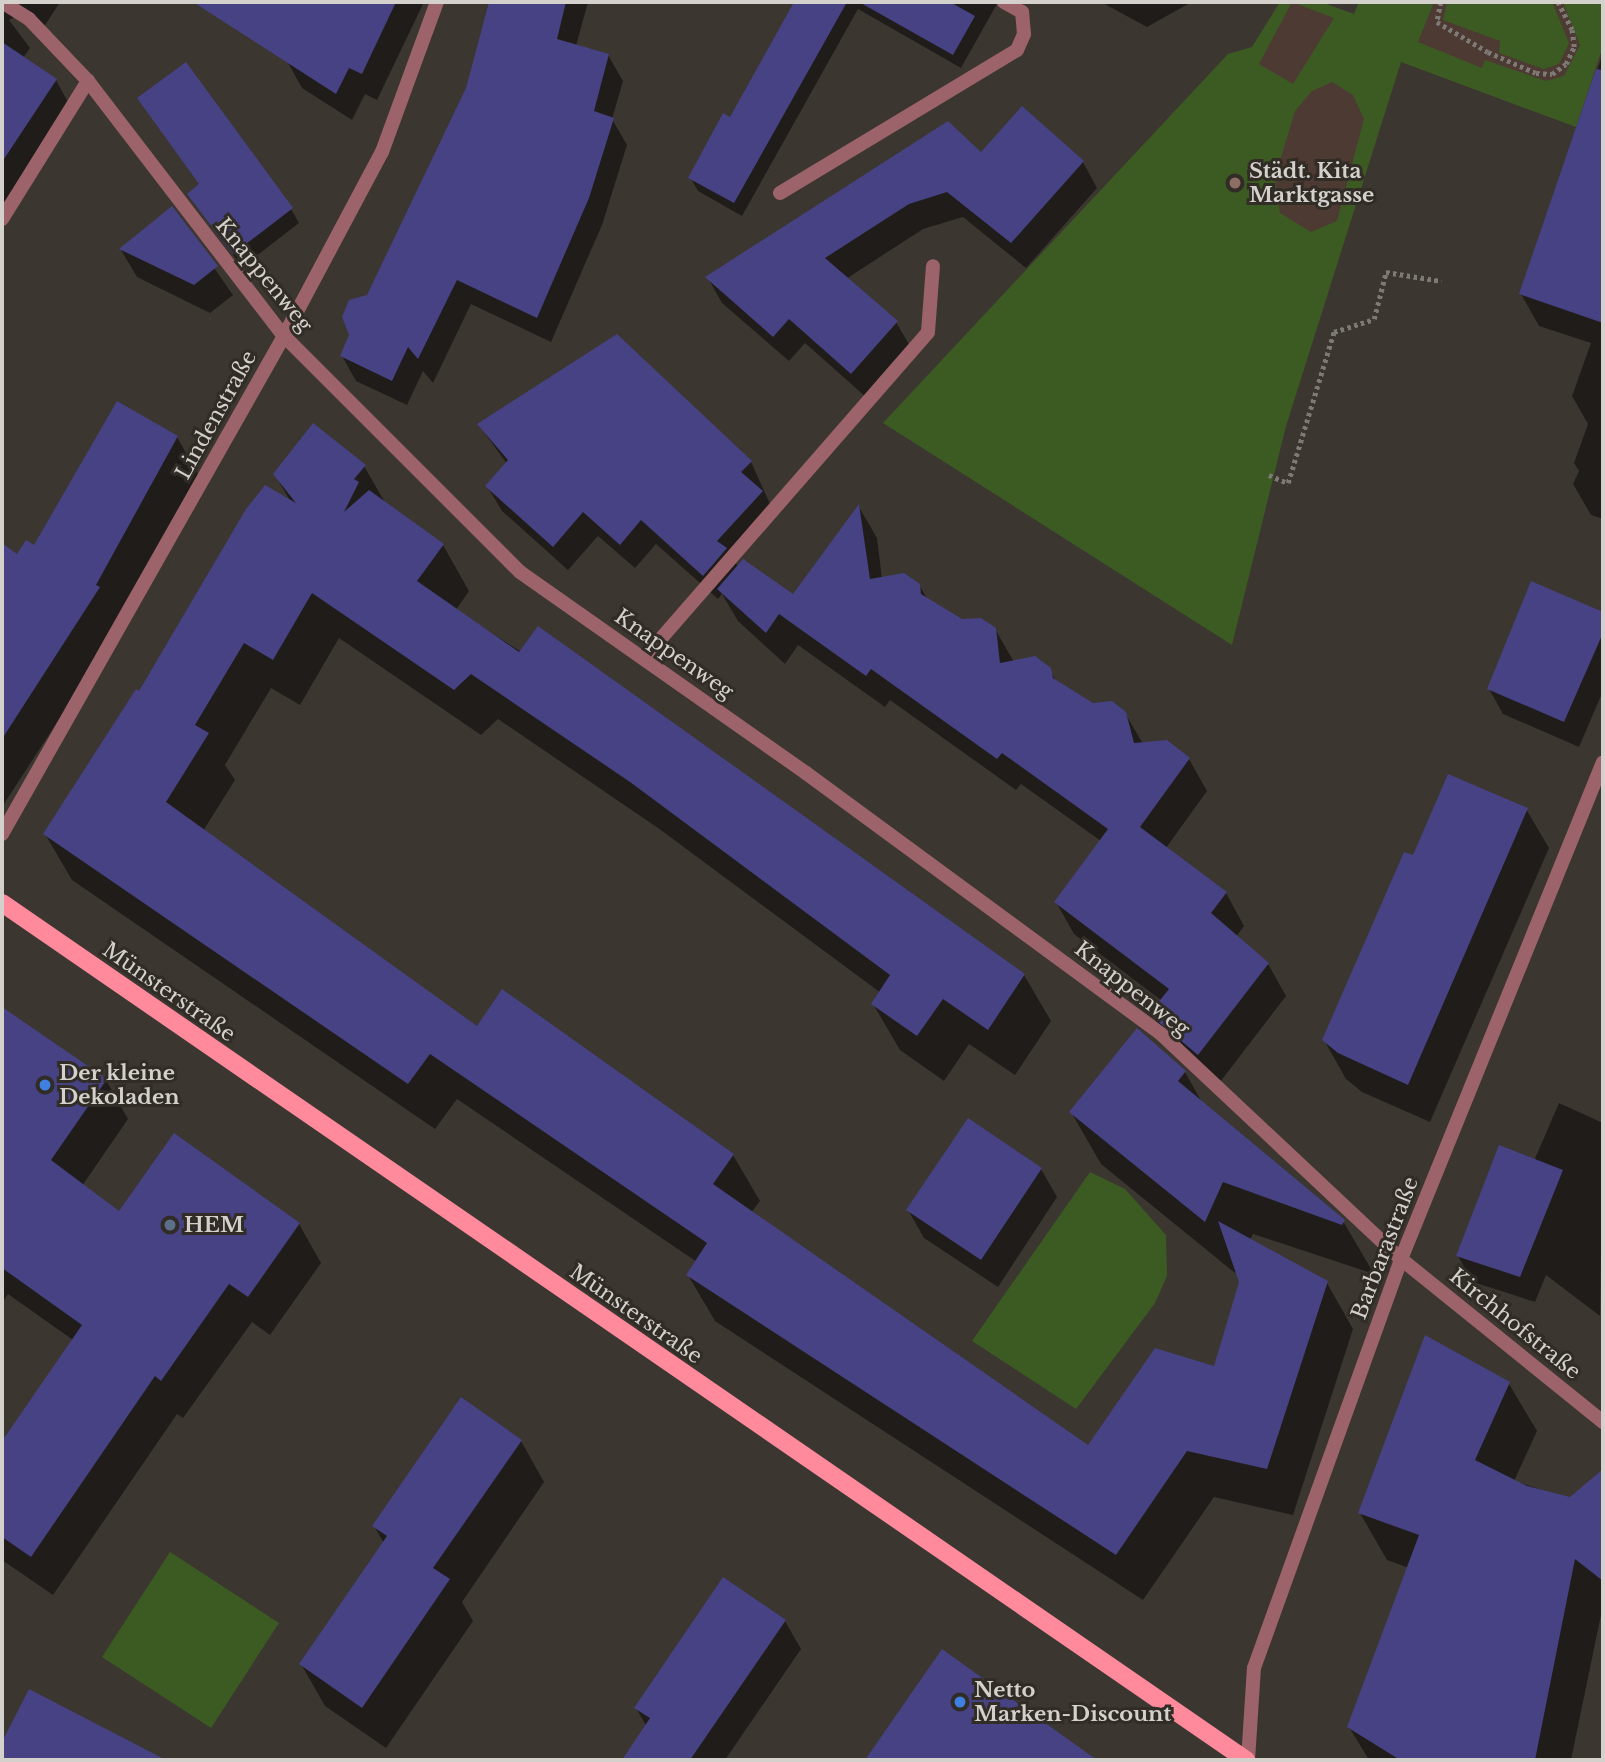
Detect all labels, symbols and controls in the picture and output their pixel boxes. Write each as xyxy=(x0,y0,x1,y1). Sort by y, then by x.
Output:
place label: Städt. Kita Marktgasse xyxy=(1249,158,1374,208)
marker: Städt. Kita Marktgasse xyxy=(1227,175,1243,191)
street label: Knappenweg xyxy=(210,213,318,337)
street label: Lindenstraße xyxy=(170,346,262,484)
street label: Knappenweg xyxy=(610,604,738,704)
street label: Knappenweg xyxy=(1069,936,1195,1042)
street label: Münsterstraße xyxy=(98,937,240,1047)
place label: Der kleine Dekoladen xyxy=(59,1060,179,1110)
marker: Der kleine Dekoladen xyxy=(37,1077,53,1093)
street label: Barbarastraße xyxy=(1346,1173,1424,1323)
place label: HEM xyxy=(184,1212,244,1238)
marker: HEM xyxy=(162,1217,178,1233)
street label: Münsterstraße xyxy=(565,1259,707,1369)
street label: Kirchhofstraße xyxy=(1444,1263,1586,1385)
place label: Netto Marken-Discount xyxy=(974,1677,1171,1727)
marker: Netto Marken-Discount xyxy=(952,1694,968,1710)

